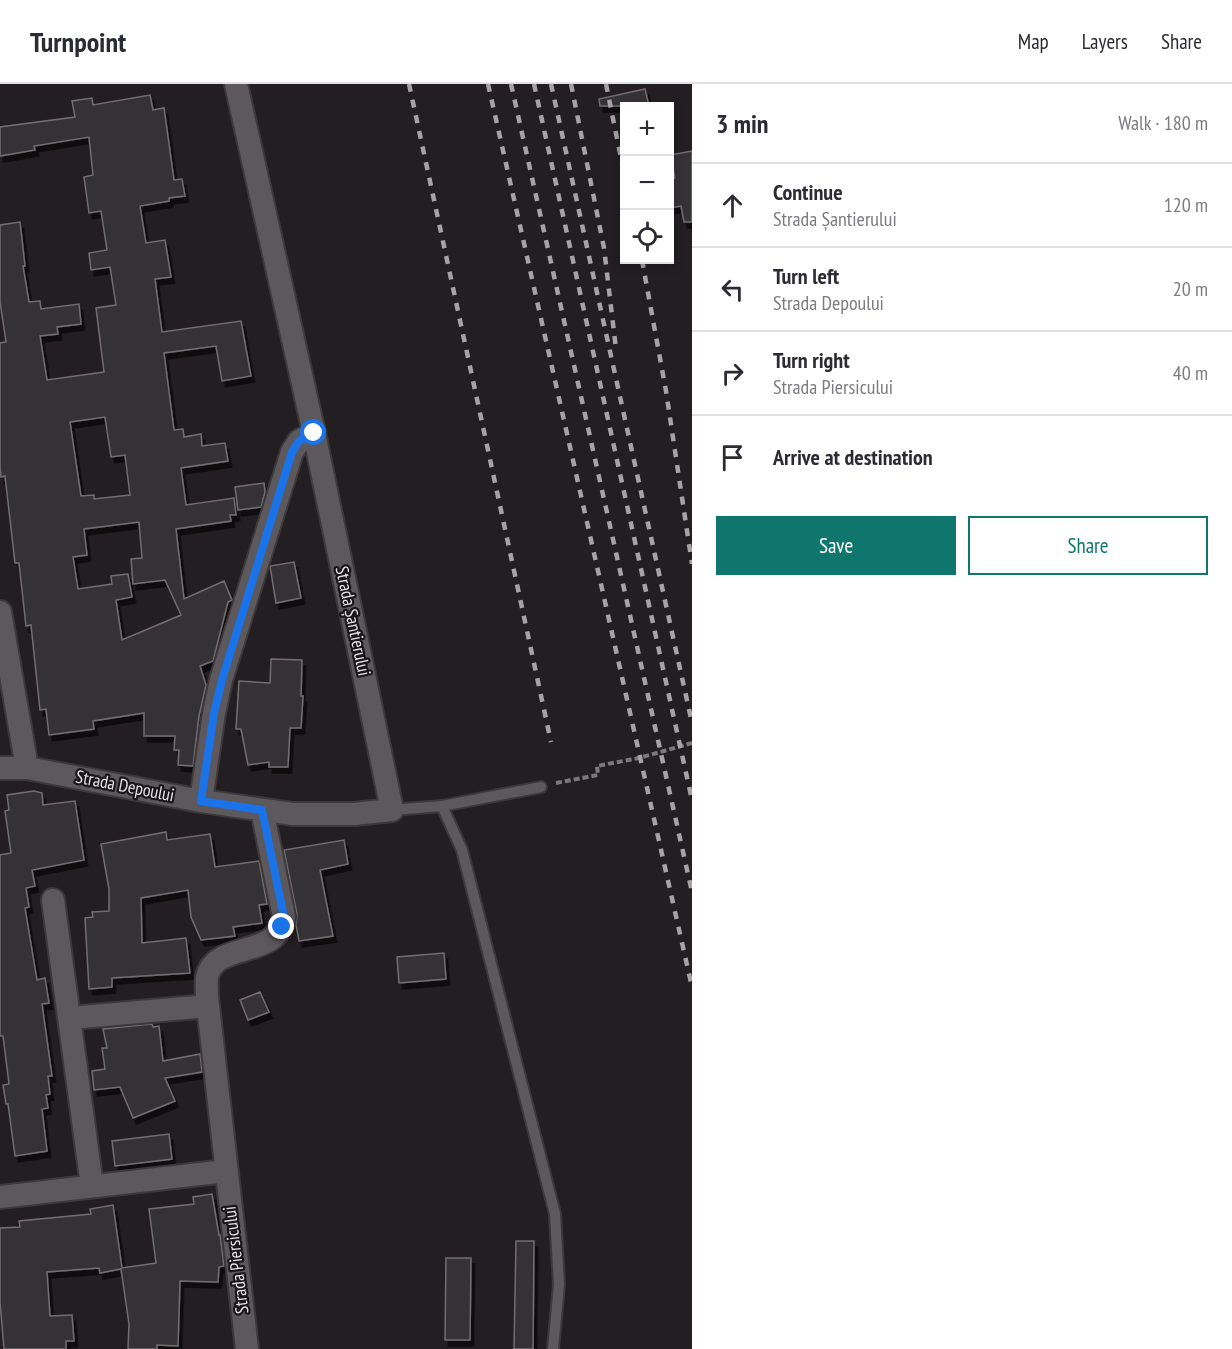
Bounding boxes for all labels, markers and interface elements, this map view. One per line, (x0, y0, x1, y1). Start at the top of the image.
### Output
text: Turnpoint (30, 23, 126, 60)
text: Map (1018, 28, 1049, 55)
text: Layers (1082, 28, 1128, 55)
text: Share (1161, 28, 1202, 55)
map controls (620, 102, 674, 264)
button: + (620, 102, 674, 156)
text: 3 min (716, 107, 769, 140)
text: Walk · 180 m (1118, 110, 1208, 136)
button: − (620, 156, 674, 210)
text: Continue (773, 178, 843, 206)
icon: ahead (716, 189, 749, 222)
text: 120 m (1164, 192, 1208, 218)
text: Strada Șantierului (773, 206, 897, 232)
button: locate (620, 210, 674, 264)
text: Turn left (773, 262, 839, 290)
icon: left (716, 273, 749, 306)
text: 20 m (1173, 276, 1208, 302)
text: Strada Depoului (773, 290, 884, 316)
text: Turn right (773, 346, 850, 374)
icon: right (716, 357, 749, 390)
text: 40 m (1173, 360, 1208, 386)
text: Strada Piersicului (773, 374, 893, 400)
route start (300, 419, 326, 445)
icon: arrive (716, 441, 749, 474)
text: Arrive at destination (773, 443, 933, 471)
button: Save (716, 516, 956, 575)
button: Share (968, 516, 1208, 575)
street label: Strada Șantierului (331, 564, 376, 678)
street label: Strada Depoului (74, 765, 176, 806)
route end (268, 913, 294, 939)
street label: Strada Piersicului (218, 1205, 254, 1315)

